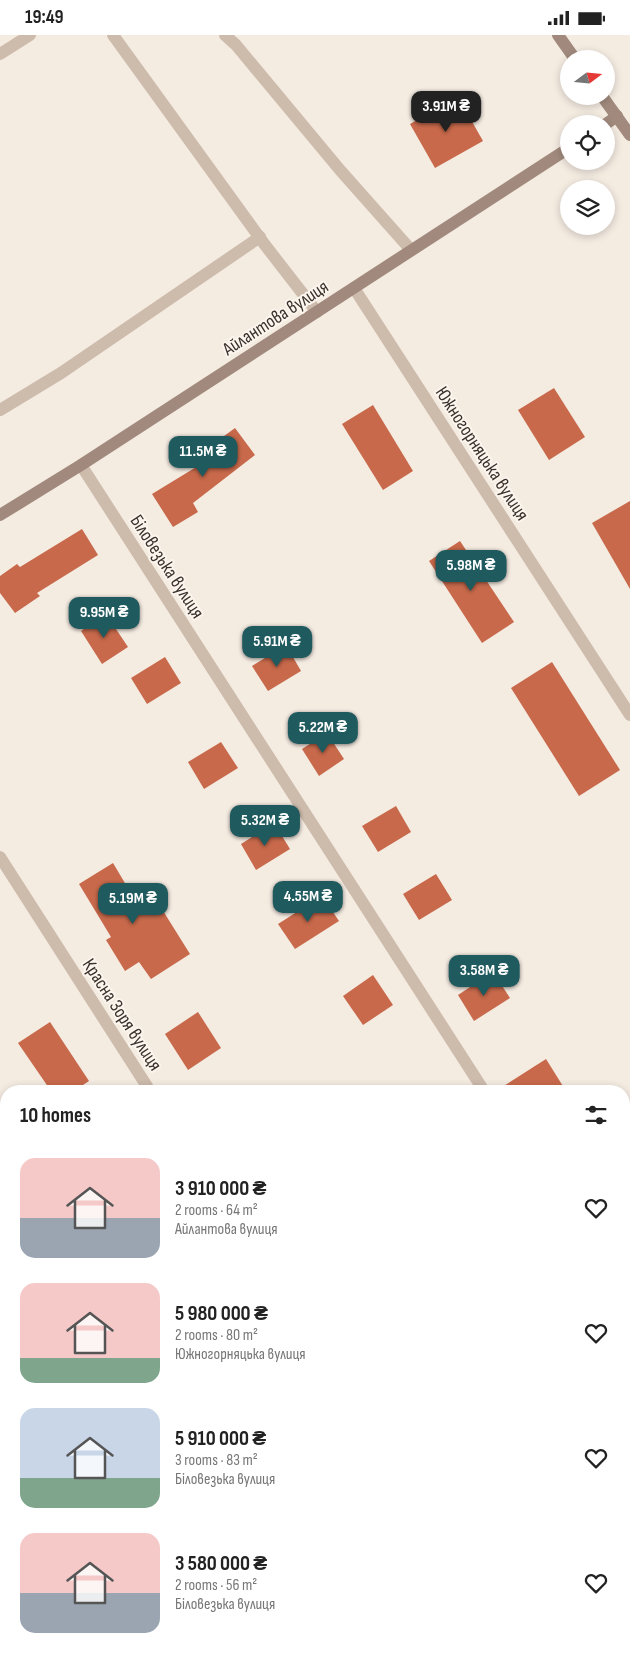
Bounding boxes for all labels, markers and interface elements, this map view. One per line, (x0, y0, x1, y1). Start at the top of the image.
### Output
text: 19:49 (25, 6, 64, 29)
north arrow (560, 50, 615, 105)
map controls (560, 50, 615, 235)
pin: 3.91M ₴ (400, 91, 492, 133)
text: 3.91M ₴ (422, 97, 470, 116)
button: locate (560, 115, 615, 170)
button: layers (560, 180, 615, 235)
street label: Айлантова вулиця (218, 275, 333, 362)
street label: Южногорняцька вулиця (430, 383, 534, 525)
pin: 11.5M ₴ (157, 435, 249, 478)
text: 11.5M ₴ (180, 442, 226, 461)
street label: Біловезька вулиця (125, 511, 209, 623)
pin: 5.98M ₴ (425, 549, 517, 592)
text: 5.98M ₴ (447, 556, 495, 575)
pin: 9.95M ₴ (58, 597, 150, 639)
text: 9.95M ₴ (80, 603, 128, 622)
pin: 5.91M ₴ (231, 625, 323, 668)
text: 5.91M ₴ (253, 632, 301, 651)
pin: 5.22M ₴ (277, 711, 369, 754)
text: 5.22M ₴ (299, 718, 347, 737)
pin: 5.32M ₴ (219, 805, 311, 847)
text: 5.32M ₴ (241, 811, 289, 830)
pin: 4.55M ₴ (262, 881, 354, 923)
pin: 5.19M ₴ (87, 883, 179, 925)
text: 4.55M ₴ (284, 887, 332, 906)
text: 5.19M ₴ (109, 889, 157, 908)
street label: Красна Зоря вулиця (77, 954, 167, 1075)
pin: 3.58M ₴ (438, 955, 530, 997)
text: 3.58M ₴ (460, 961, 508, 980)
icon: filters (582, 1101, 610, 1129)
text: 10 homes (20, 1103, 91, 1128)
text: 3 910 000 ₴ (175, 1176, 266, 1201)
icon: home (60, 1178, 120, 1238)
icon: heart (582, 1194, 610, 1222)
text: 2 rooms · 64 m² (175, 1201, 258, 1220)
text: Айлантова вулиця (175, 1220, 278, 1239)
text: 5 980 000 ₴ (175, 1301, 268, 1326)
icon: home (60, 1303, 120, 1363)
icon: heart (582, 1319, 610, 1347)
text: 2 rooms · 80 m² (175, 1326, 258, 1345)
text: Южногорняцька вулиця (175, 1345, 306, 1364)
text: 5 910 000 ₴ (175, 1426, 266, 1451)
icon: home (60, 1428, 120, 1488)
icon: heart (582, 1444, 610, 1472)
text: 3 rooms · 83 m² (175, 1451, 258, 1470)
text: Біловезька вулиця (175, 1470, 275, 1489)
text: 3 580 000 ₴ (175, 1551, 267, 1576)
icon: home (60, 1553, 120, 1613)
icon: heart (582, 1569, 610, 1597)
text: 2 rooms · 56 m² (175, 1576, 257, 1595)
text: Біловезька вулиця (175, 1595, 275, 1614)

